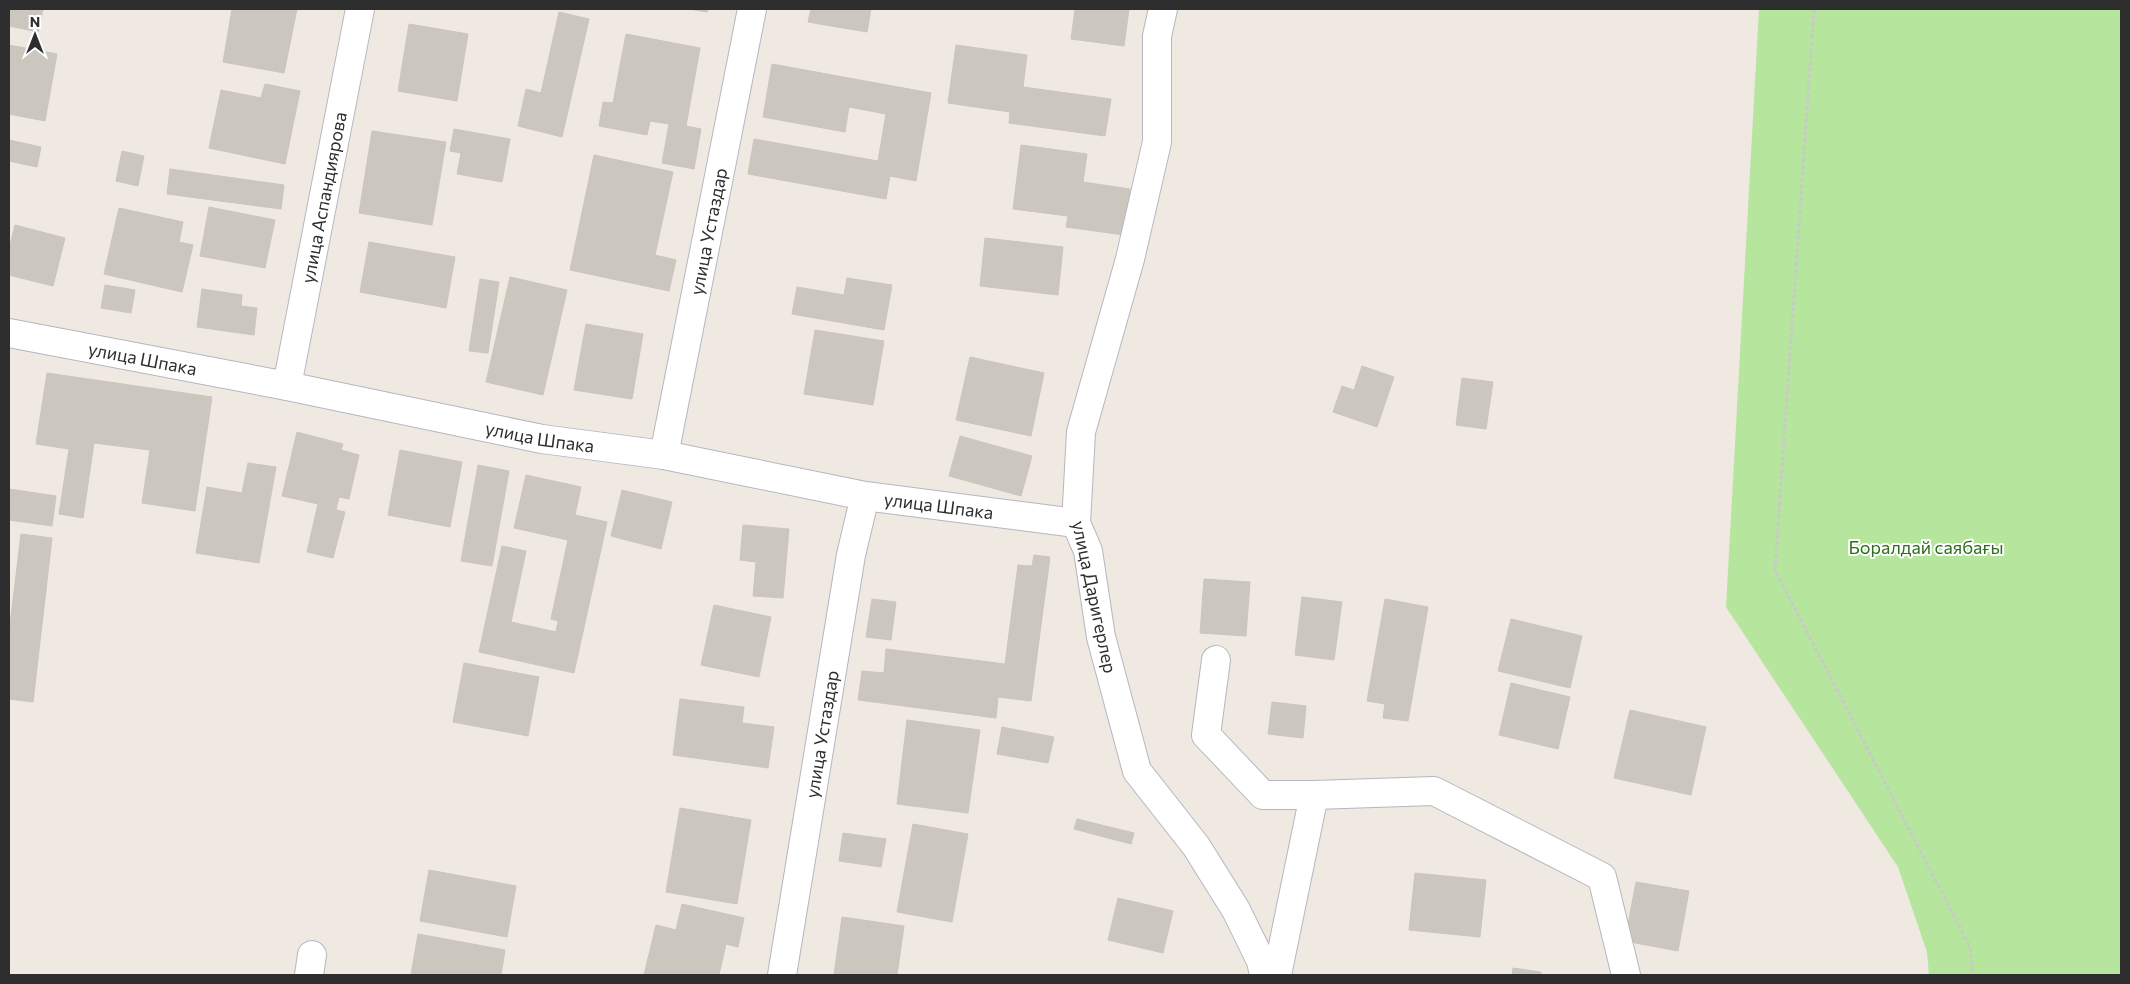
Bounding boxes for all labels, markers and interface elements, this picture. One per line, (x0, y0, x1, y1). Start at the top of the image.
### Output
north arrow (10, 10, 60, 60)
text: N (30, 13, 40, 30)
street label: улица Аспандиярова (296, 110, 351, 285)
street label: улица Устаздар (685, 166, 731, 297)
street label: улица Шпака (86, 337, 199, 380)
street label: улица Шпака (483, 417, 596, 457)
street label: улица Шпака (883, 488, 995, 523)
street label: улица Даригерлер (1068, 519, 1122, 675)
park label: Боралдай саябағы (1849, 536, 2003, 558)
street label: улица Устаздар (800, 669, 843, 800)

